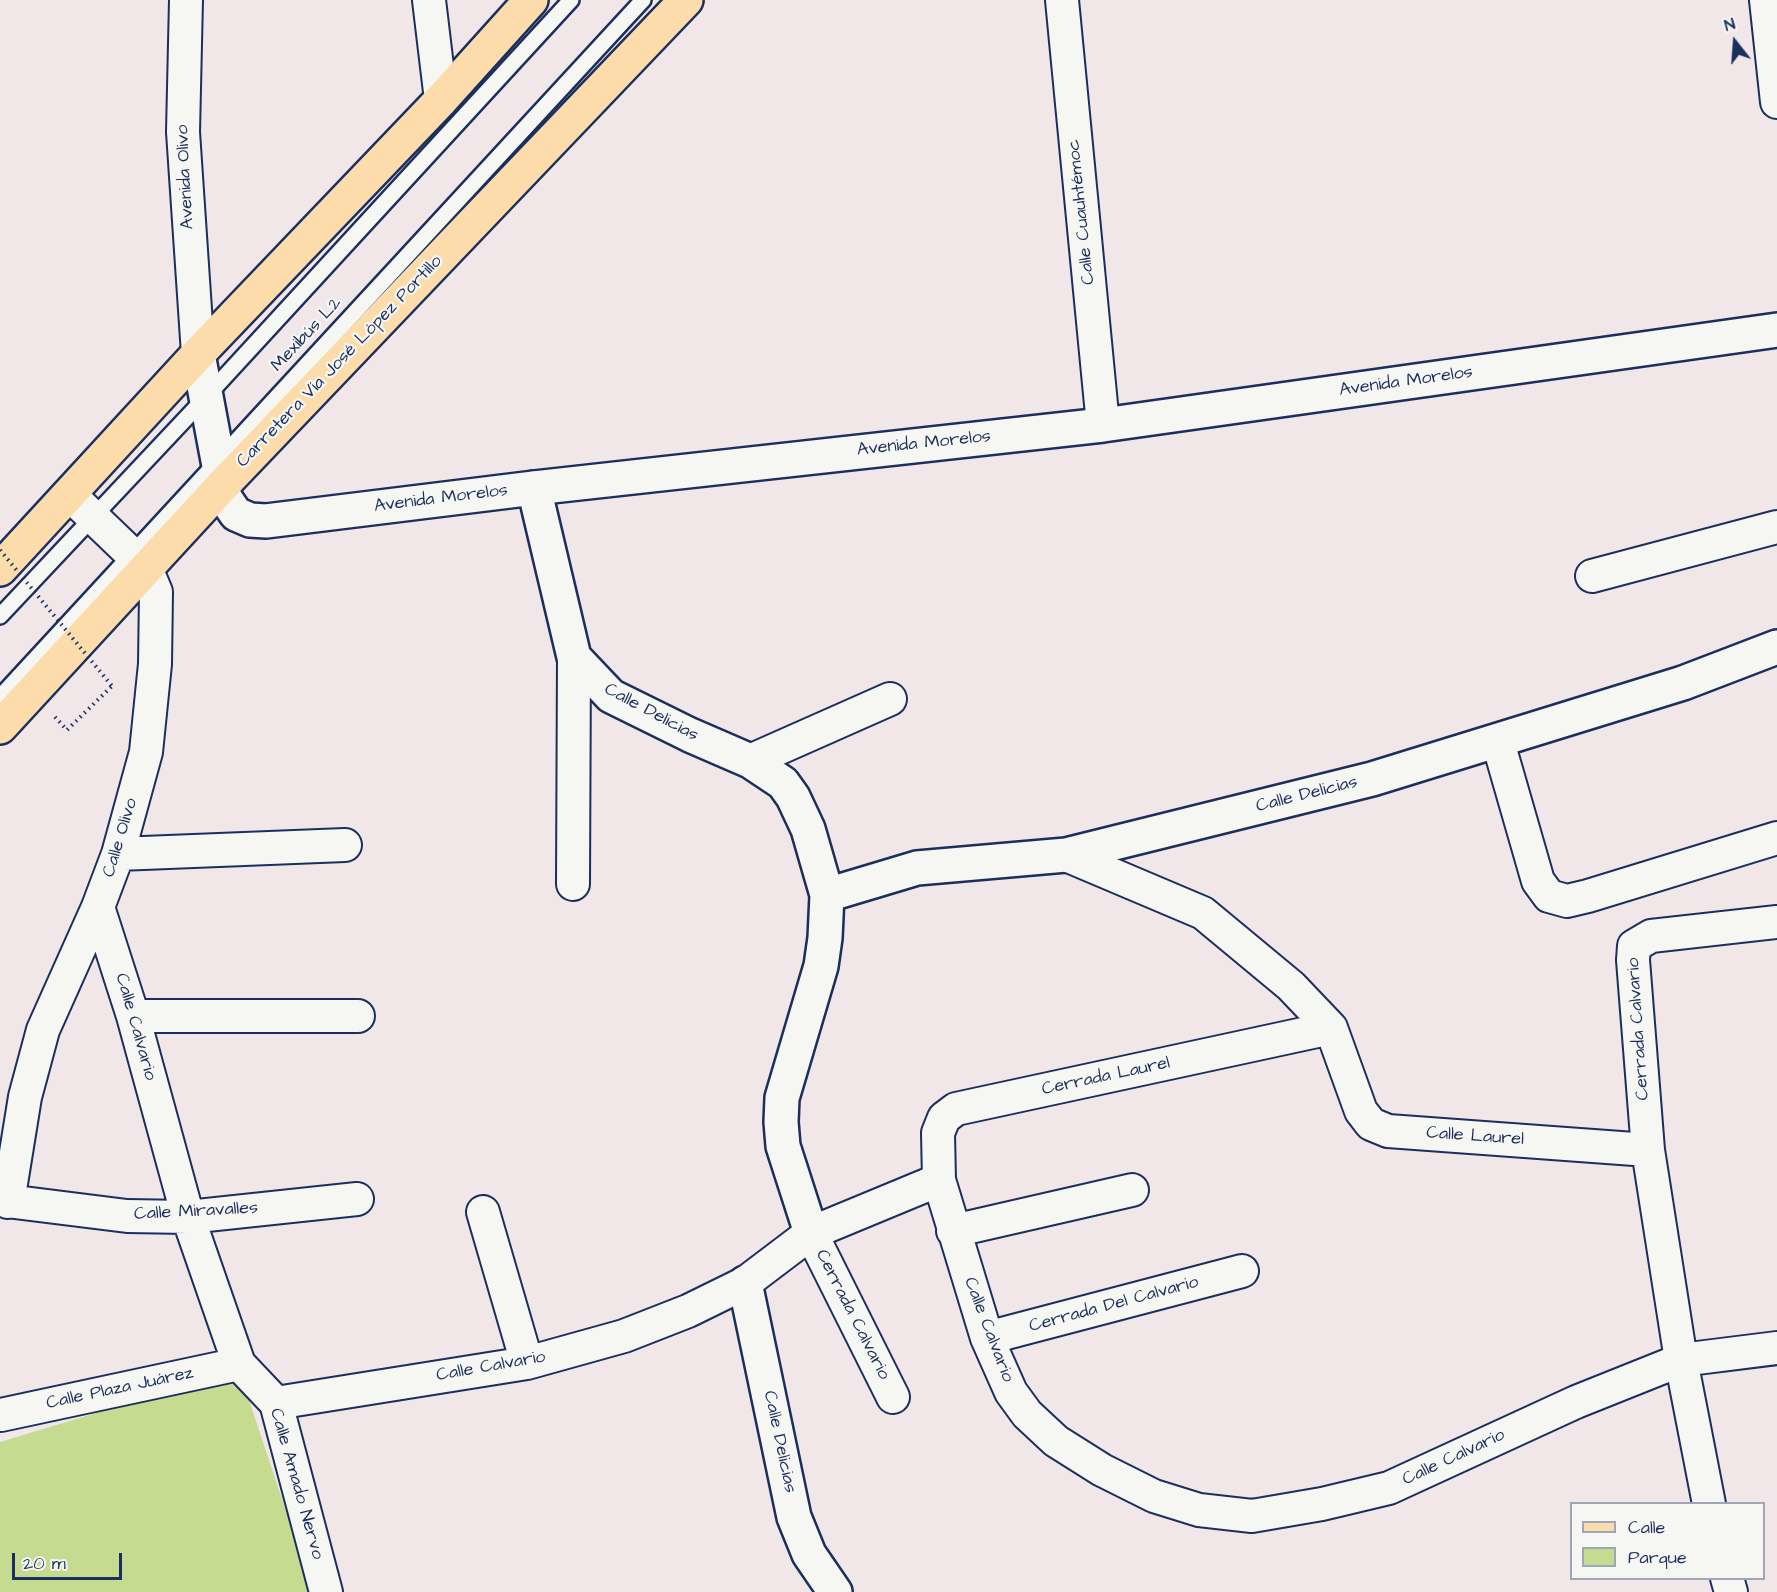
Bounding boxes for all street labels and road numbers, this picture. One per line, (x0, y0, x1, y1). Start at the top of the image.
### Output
street label: Avenida Olivo (172, 124, 200, 230)
street label: Calle Cuauhtémoc (1064, 138, 1100, 286)
street label: Carretera Vía José López Portillo (233, 251, 447, 473)
street label: Mexibús L2 (267, 293, 347, 377)
street label: Avenida Morelos (1338, 362, 1474, 402)
street label: Avenida Morelos (856, 426, 992, 462)
street label: Avenida Morelos (373, 480, 509, 518)
street label: Calle Delicias (600, 679, 702, 747)
street label: Calle Delicias (1254, 772, 1360, 818)
street label: Calle Olivo (99, 796, 143, 880)
street label: Cerrada Calvario (1623, 957, 1655, 1101)
street label: Calle Calvario (109, 971, 161, 1083)
street label: Cerrada Laurel (1040, 1053, 1172, 1101)
street label: Calle Laurel (1425, 1123, 1525, 1151)
street label: Calle Miravalles (133, 1198, 259, 1226)
street label: Cerrada Calvario (810, 1246, 894, 1384)
street label: Cerrada Del Calvario (1027, 1272, 1201, 1338)
street label: Calle Calvario (958, 1275, 1018, 1385)
street label: Calle Calvario (435, 1347, 547, 1387)
street label: Calle Plaza Juárez (45, 1363, 195, 1415)
street label: Calle Delicias (758, 1389, 800, 1495)
street label: Calle Amado Nervo (264, 1406, 328, 1562)
street label: Calle Calvario (1399, 1425, 1509, 1491)

